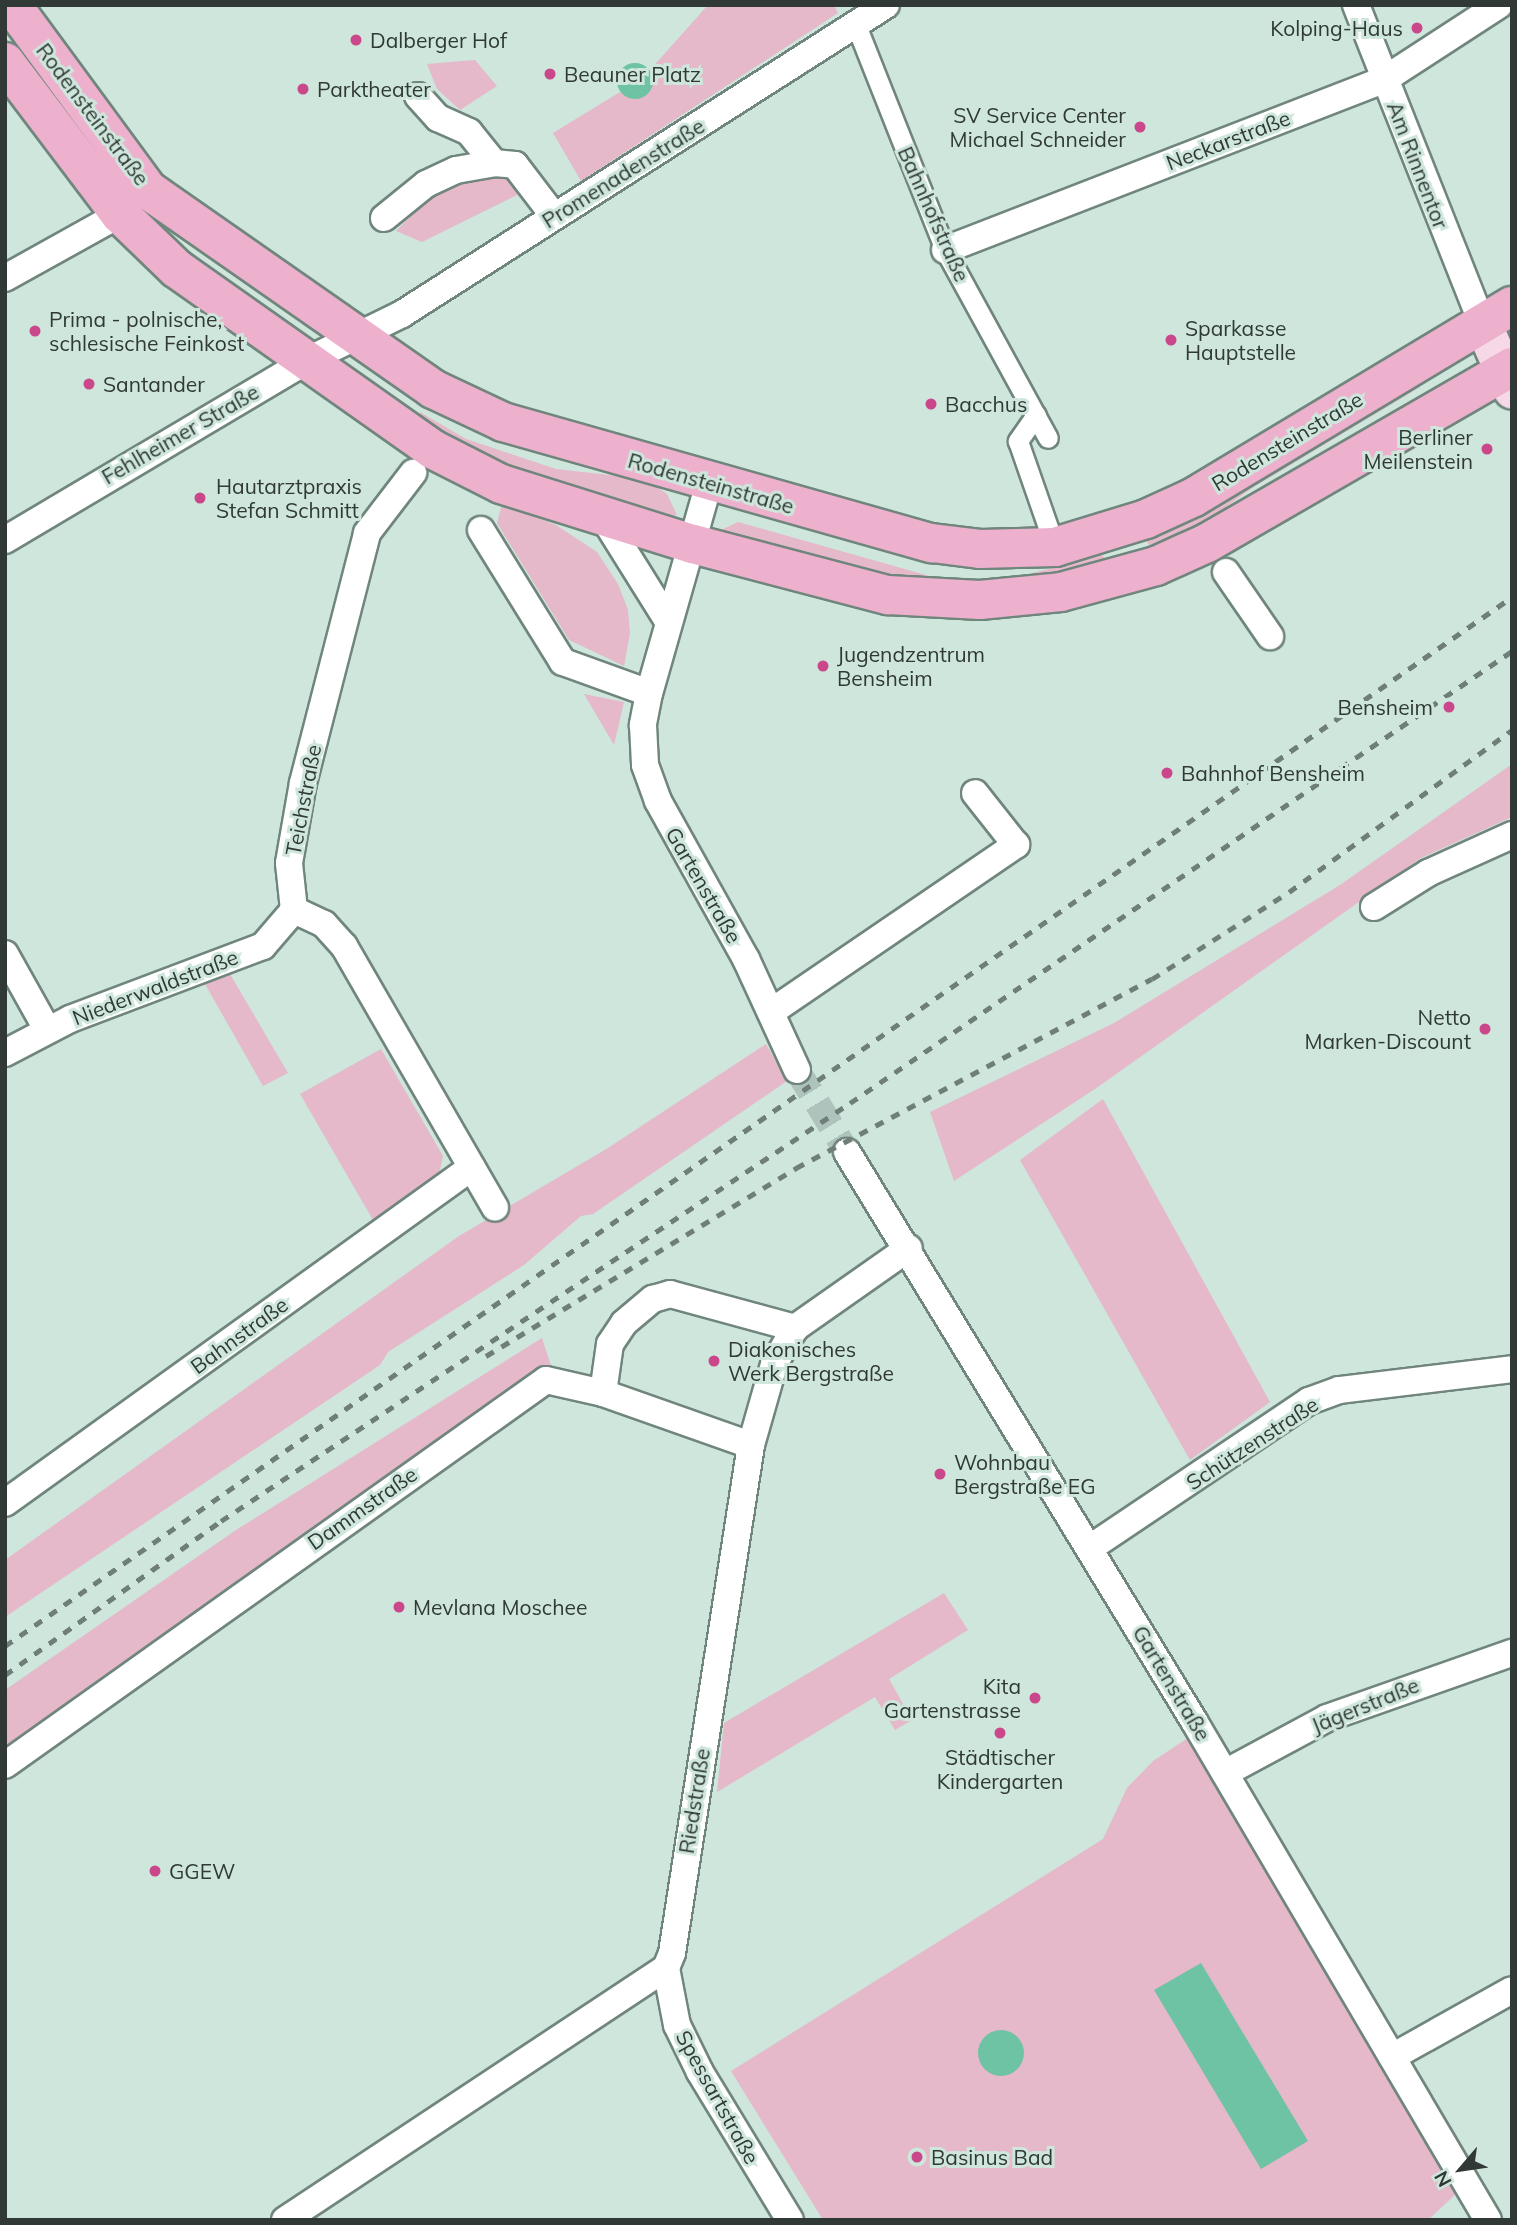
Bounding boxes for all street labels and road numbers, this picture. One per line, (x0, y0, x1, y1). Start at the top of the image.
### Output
street label: Rodensteinstraße (31, 38, 155, 190)
street label: Am Rinnentor (1382, 98, 1454, 232)
street label: Neckarstraße (1162, 105, 1294, 175)
street label: Promenadenstraße (537, 113, 709, 233)
street label: Bahnhofstraße (893, 143, 975, 285)
street label: Fehlheimer Straße (97, 379, 263, 489)
street label: Rodensteinstraße (1207, 386, 1367, 496)
street label: Rodensteinstraße (625, 447, 797, 519)
street label: Teichstraße (280, 742, 326, 858)
street label: Gartenstraße (661, 823, 747, 947)
street label: Niederwaldstraße (69, 944, 241, 1030)
street label: Bahnstraße (185, 1291, 293, 1379)
street label: Schützenstraße (1181, 1391, 1323, 1495)
street label: Dammstraße (302, 1461, 422, 1555)
street label: Gartenstraße (1128, 1621, 1216, 1745)
street label: Jägerstraße (1308, 1672, 1422, 1738)
street label: Riedstraße (673, 1747, 715, 1855)
street label: Spessartstraße (671, 2026, 765, 2168)

